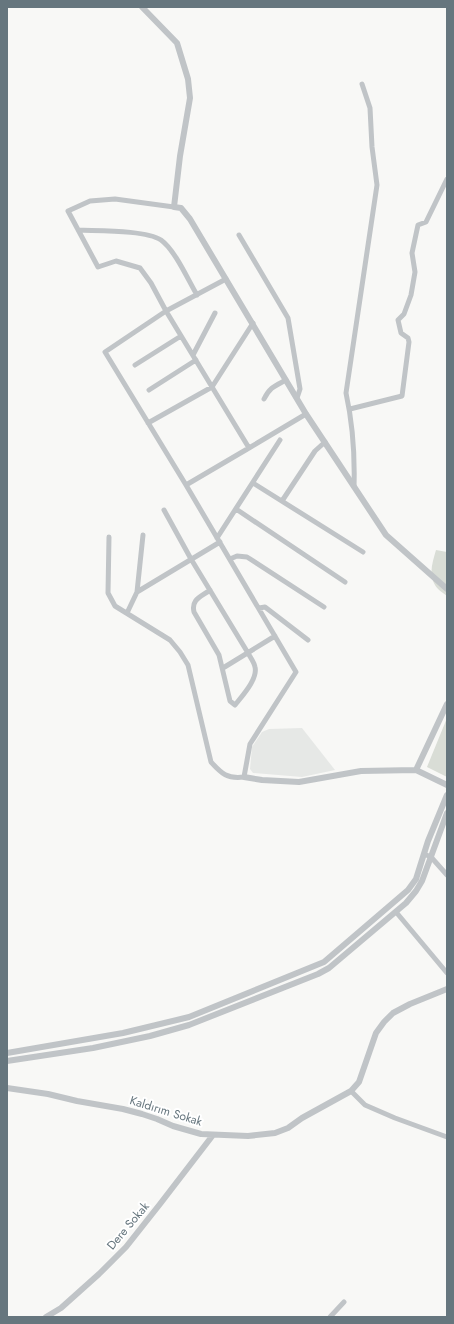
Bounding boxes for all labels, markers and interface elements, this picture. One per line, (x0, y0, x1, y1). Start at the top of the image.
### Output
street label: Kaldırım Sokak (128, 1091, 205, 1131)
street label: Dere Sokak (103, 1198, 154, 1254)

